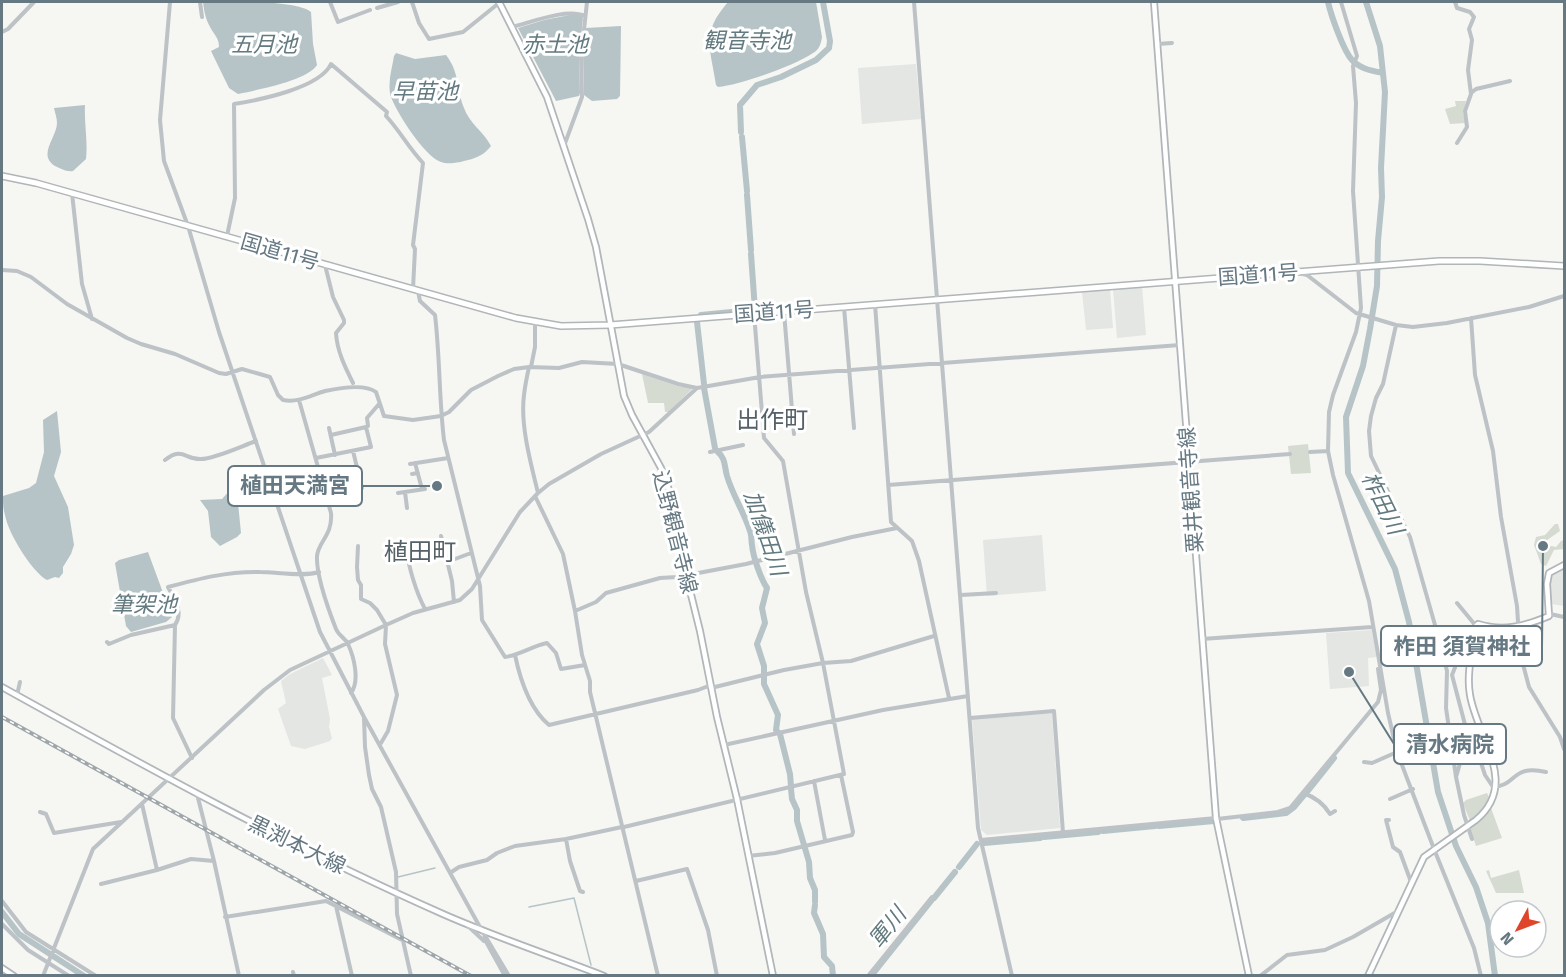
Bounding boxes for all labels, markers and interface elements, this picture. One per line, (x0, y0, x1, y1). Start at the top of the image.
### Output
water label: 観音寺池 (703, 27, 793, 54)
water label: 五月池 (231, 31, 299, 58)
water label: 赤土池 (522, 31, 590, 58)
water label: 早苗池 (392, 78, 460, 105)
street label: 国道11号 (238, 228, 322, 276)
street label: 国道11号 (1217, 259, 1299, 291)
street label: 国道11号 (733, 296, 815, 328)
district label: 出作町 (736, 406, 808, 434)
street label: 粟井観音寺線 (1174, 426, 1208, 554)
callout: 植田天満宮 (228, 466, 362, 506)
street label: 込野観音寺線 (647, 468, 703, 596)
water label: 柞田川 (1356, 468, 1410, 541)
text: 植田天満宮 (240, 472, 350, 499)
water label: 加儀田川 (738, 487, 793, 581)
district label: 植田町 (384, 538, 456, 566)
water label: 筆架池 (111, 591, 179, 618)
callout: 柞田 須賀神社 (1381, 626, 1542, 666)
text: 柞田 須賀神社 (1393, 633, 1531, 660)
callout: 清水病院 (1394, 724, 1506, 764)
text: 清水病院 (1406, 731, 1494, 758)
street label: 黒渕本大線 (244, 810, 350, 880)
north arrow (1488, 899, 1548, 959)
water label: 軍川 (863, 900, 913, 953)
text: N (1496, 928, 1518, 949)

